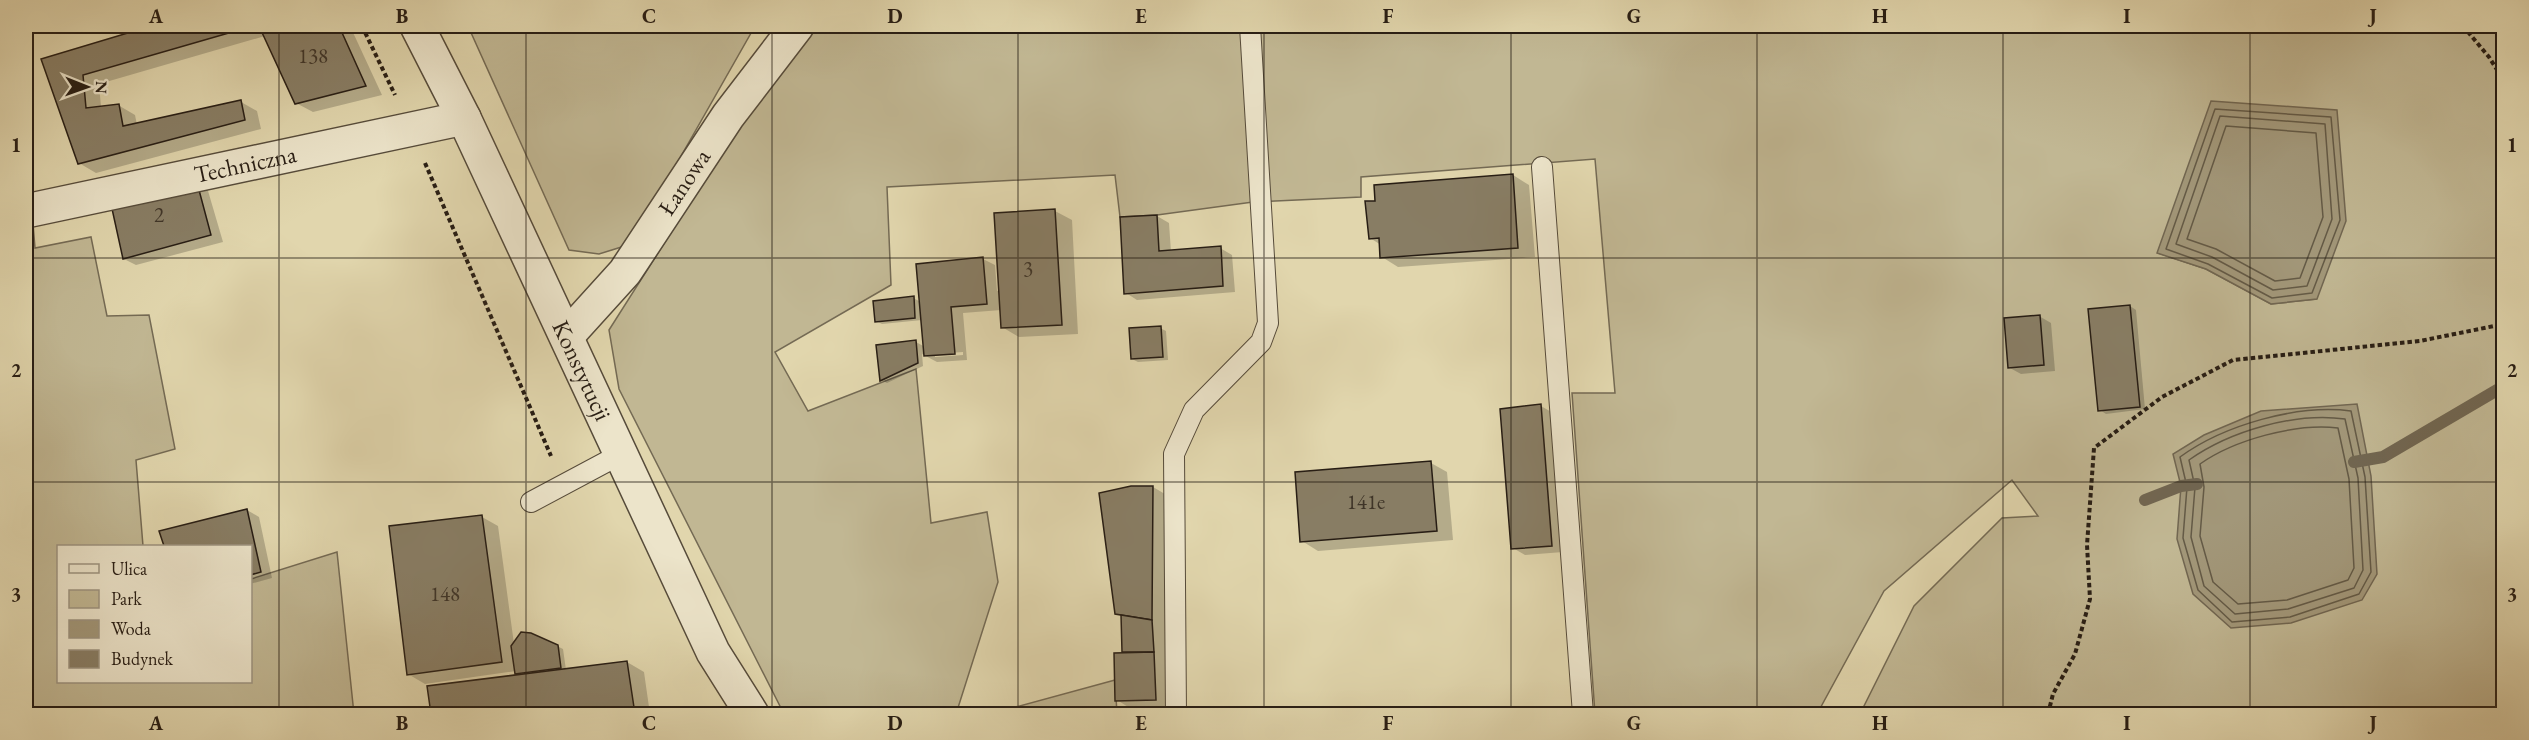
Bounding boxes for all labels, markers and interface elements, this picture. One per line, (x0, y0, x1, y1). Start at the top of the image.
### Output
text: A (148, 3, 164, 29)
text: B (396, 3, 408, 29)
text: C (642, 3, 656, 29)
text: D (887, 3, 903, 29)
text: E (1135, 3, 1147, 29)
text: F (1383, 3, 1394, 29)
text: G (1627, 3, 1641, 29)
text: H (1872, 3, 1888, 29)
text: I (2123, 3, 2131, 29)
text: J (2367, 3, 2377, 29)
house number: 138 (298, 42, 328, 69)
north arrow (57, 57, 117, 117)
text: N (91, 81, 112, 94)
text: 1 (11, 132, 21, 158)
text: 1 (2507, 132, 2517, 158)
street label: Techniczna (191, 138, 299, 190)
street label: Łanowa (651, 142, 717, 221)
house number: 2 (154, 201, 164, 228)
house number: 3 (1023, 255, 1033, 282)
street label: Konstytucji (545, 315, 619, 426)
text: 2 (11, 357, 22, 383)
text: 2 (2507, 357, 2518, 383)
house number: 141e (1347, 488, 1385, 515)
legend (57, 545, 252, 683)
text: Ulica (111, 557, 148, 580)
house number: 148 (430, 580, 460, 607)
text: 3 (11, 581, 21, 607)
text: 3 (2507, 581, 2517, 607)
text: Park (111, 587, 142, 610)
text: Woda (111, 617, 152, 640)
text: Budynek (111, 647, 174, 670)
text: A (148, 710, 164, 736)
text: B (396, 710, 408, 736)
text: C (642, 710, 656, 736)
text: D (887, 710, 903, 736)
text: E (1135, 710, 1147, 736)
text: F (1383, 710, 1394, 736)
text: G (1627, 710, 1641, 736)
text: H (1872, 710, 1888, 736)
text: I (2123, 710, 2131, 736)
text: J (2367, 710, 2377, 736)

